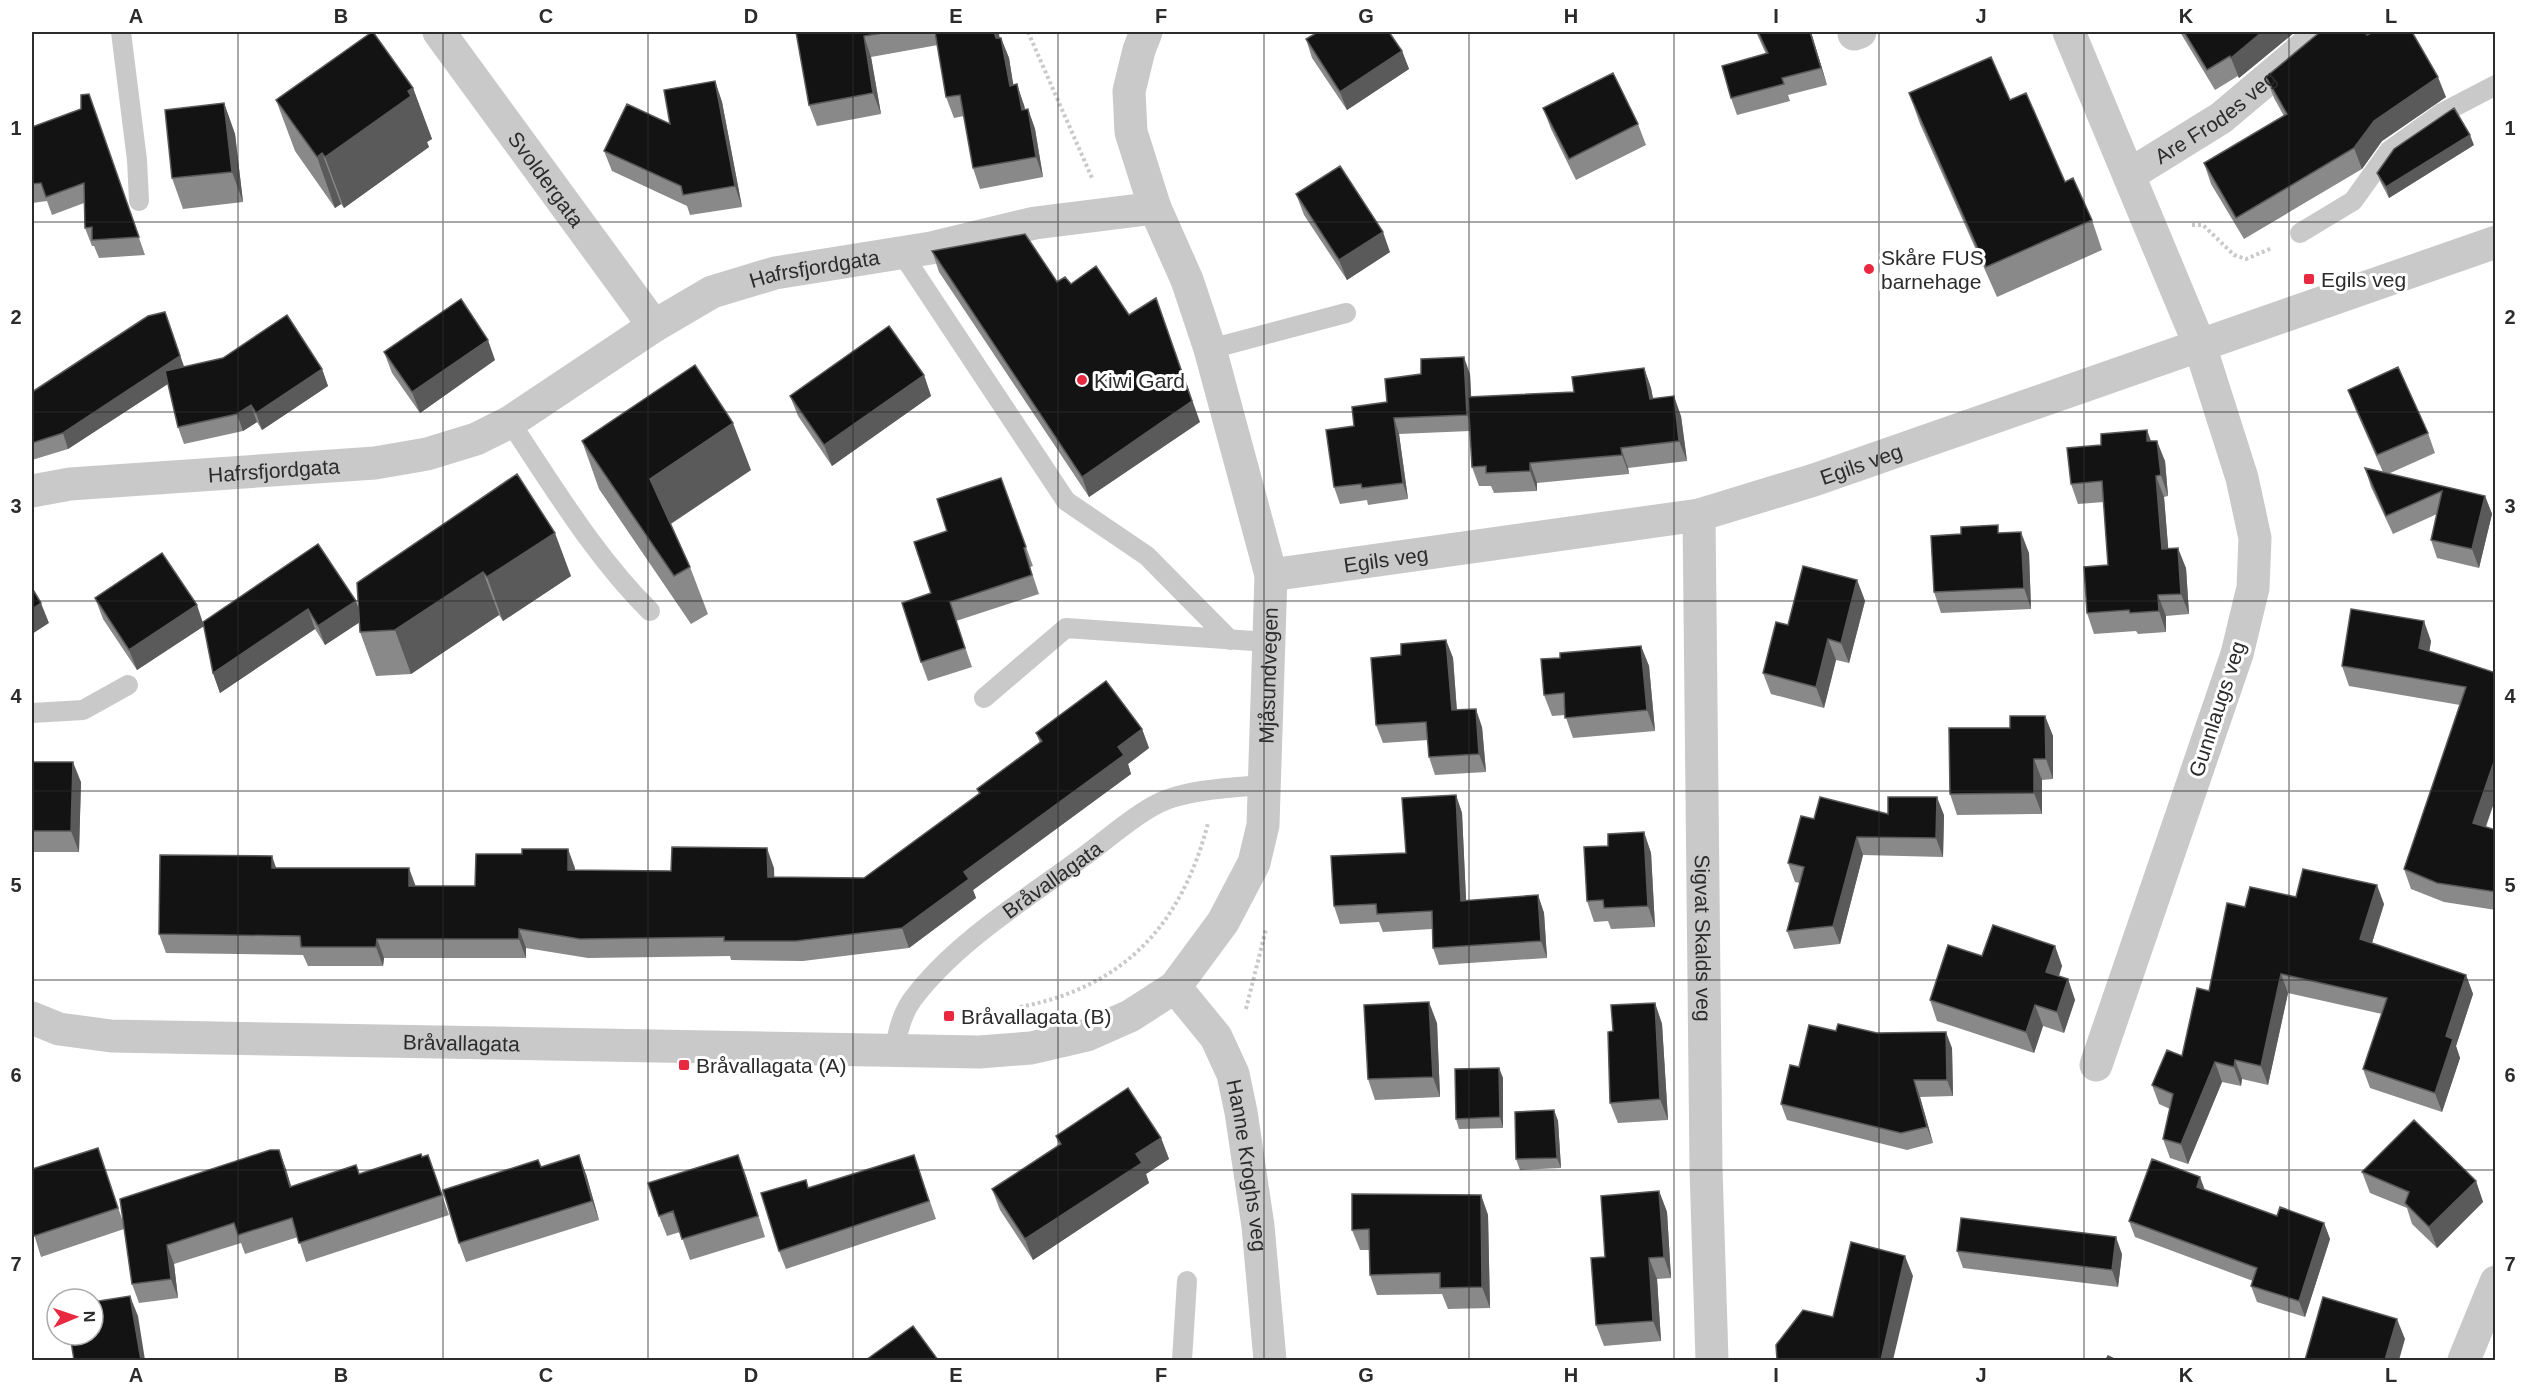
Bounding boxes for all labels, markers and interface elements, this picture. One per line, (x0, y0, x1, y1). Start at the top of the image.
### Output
text: A (129, 5, 143, 27)
text: B (334, 5, 348, 27)
text: C (539, 5, 553, 27)
text: D (744, 5, 758, 27)
text: E (949, 5, 963, 27)
text: F (1155, 5, 1167, 27)
text: G (1358, 5, 1374, 27)
text: H (1564, 5, 1578, 27)
text: I (1773, 5, 1779, 27)
text: J (1975, 5, 1987, 27)
text: K (2179, 5, 2194, 27)
text: L (2385, 5, 2397, 27)
street label: Are Frodes veg (2150, 66, 2280, 168)
text: 1 (10, 117, 22, 139)
text: 1 (2504, 117, 2516, 139)
street label: Svoldergata (504, 127, 589, 231)
street label: Hafrsfjordgata (746, 245, 881, 292)
place label: Skåre FUS barnehage (1881, 246, 1984, 293)
marker: Skåre FUS barnehage (1862, 262, 1876, 276)
place label: Egils veg (2321, 268, 2406, 291)
marker: Egils veg (2302, 272, 2316, 286)
text: 2 (10, 306, 22, 328)
text: 2 (2504, 306, 2516, 328)
place label: Kiwi Gard (1094, 369, 1185, 392)
marker: Kiwi Gard (1075, 373, 1089, 387)
street label: Egils veg (1817, 439, 1905, 489)
street label: Hafrsfjordgata (207, 454, 341, 486)
text: 3 (10, 495, 22, 517)
text: 3 (2504, 495, 2516, 517)
street label: Egils veg (1342, 542, 1430, 576)
street label: Mjåsundvegen (1254, 607, 1281, 744)
street label: Gunnlaugs veg (2184, 638, 2250, 780)
text: 4 (10, 685, 22, 707)
text: 4 (2504, 685, 2516, 707)
street label: Bråvallagata (998, 836, 1106, 923)
street label: Sigvat Skalds veg (1691, 854, 1716, 1022)
text: 5 (10, 874, 22, 896)
text: 5 (2504, 874, 2516, 896)
place label: Bråvallagata (B) (961, 1005, 1112, 1028)
marker: Bråvallagata (B) (942, 1009, 956, 1023)
street label: Bråvallagata (403, 1030, 520, 1055)
place label: Bråvallagata (A) (696, 1054, 847, 1077)
marker: Bråvallagata (A) (677, 1058, 691, 1072)
text: 6 (10, 1064, 22, 1086)
text: 6 (2504, 1064, 2516, 1086)
street label: Hanne Kroghs veg (1223, 1077, 1272, 1252)
text: 7 (10, 1253, 22, 1275)
text: 7 (2504, 1253, 2516, 1275)
north arrow (45, 1287, 105, 1347)
text: N (81, 1310, 98, 1323)
text: A (129, 1364, 143, 1386)
text: B (334, 1364, 348, 1386)
text: C (539, 1364, 553, 1386)
text: D (744, 1364, 758, 1386)
text: E (949, 1364, 963, 1386)
text: F (1155, 1364, 1167, 1386)
text: G (1358, 1364, 1374, 1386)
text: H (1564, 1364, 1578, 1386)
text: I (1773, 1364, 1779, 1386)
text: J (1975, 1364, 1987, 1386)
text: K (2179, 1364, 2194, 1386)
text: L (2385, 1364, 2397, 1386)

